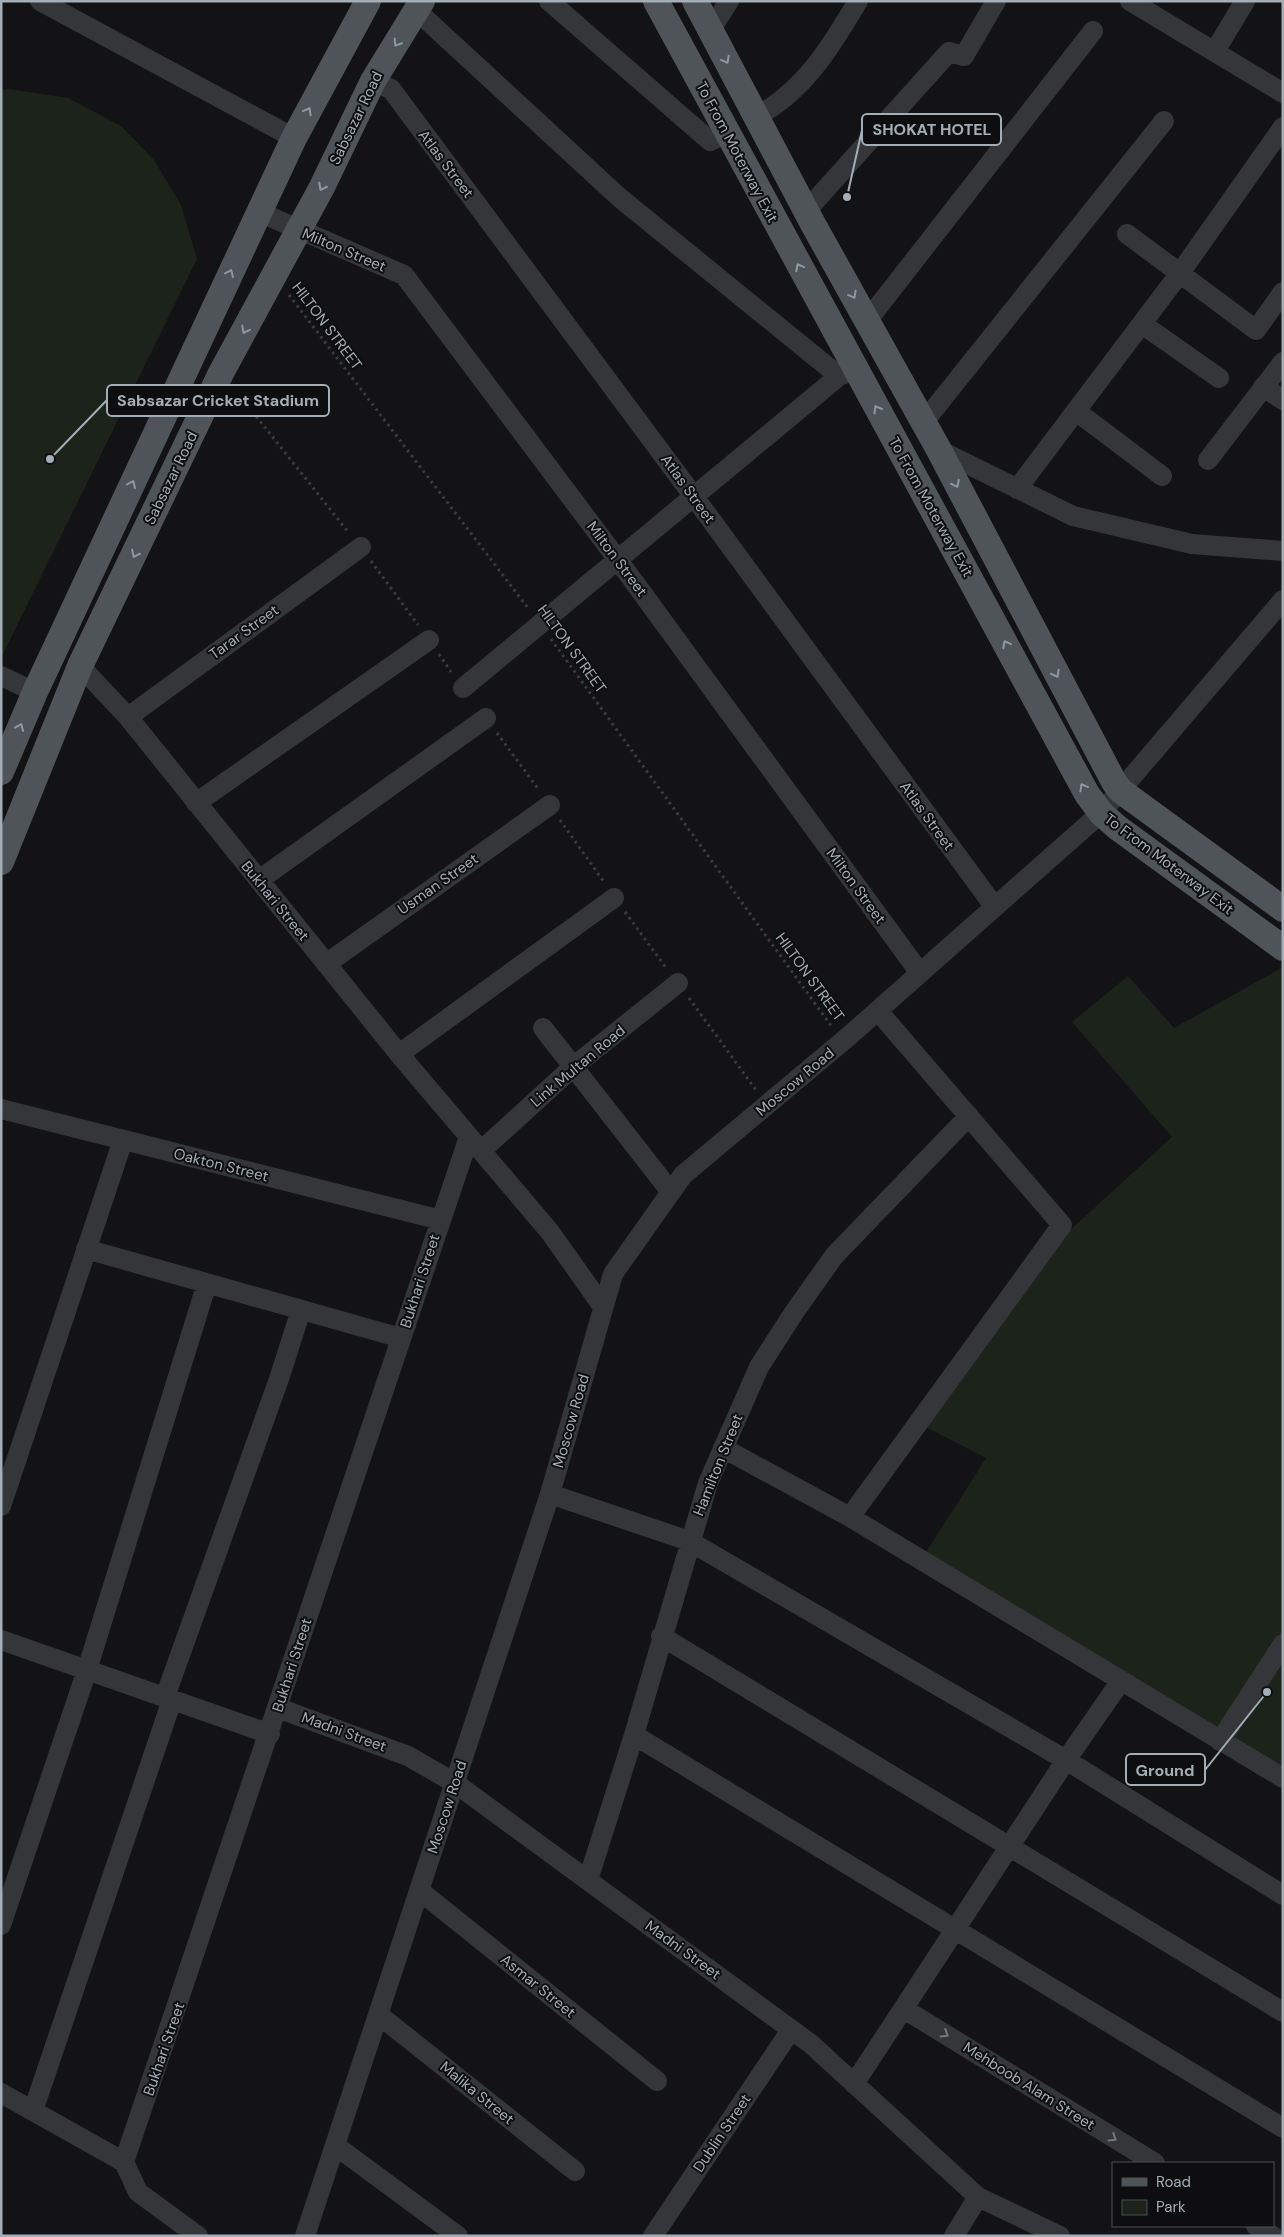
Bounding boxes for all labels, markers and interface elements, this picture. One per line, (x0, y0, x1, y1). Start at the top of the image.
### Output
one-way arrow (393, 37, 403, 46)
one-way arrow (720, 54, 730, 63)
street label: Sabsazar Road (325, 68, 387, 168)
street label: To From Moterway Exit (691, 78, 783, 226)
one-way arrow (302, 107, 312, 116)
callout: SHOKAT HOTEL (862, 114, 1001, 145)
text: SHOKAT HOTEL (873, 119, 992, 140)
street label: Atlas Street (414, 126, 478, 202)
one-way arrow (318, 182, 328, 191)
street label: Milton Street (299, 223, 389, 277)
one-way arrow (795, 263, 805, 272)
one-way arrow (224, 269, 234, 278)
street label: HILTON STREET (287, 278, 367, 374)
one-way arrow (846, 290, 856, 299)
one-way arrow (241, 324, 251, 333)
callout: Sabsazar Cricket Stadium (107, 385, 329, 416)
text: Sabsazar Cricket Stadium (117, 390, 319, 411)
one-way arrow (873, 406, 883, 415)
street label: Sabsazar Road (140, 428, 202, 528)
street label: To From Moterway Exit (884, 433, 978, 581)
street label: Atlas Street (656, 450, 720, 528)
one-way arrow (950, 479, 960, 488)
one-way arrow (126, 480, 136, 489)
street label: Milton Street (582, 517, 652, 601)
one-way arrow (131, 549, 141, 558)
street label: Tarar Street (205, 600, 283, 664)
street label: HILTON STREET (533, 601, 611, 697)
one-way arrow (1002, 640, 1012, 649)
one-way arrow (1050, 669, 1060, 678)
one-way arrow (14, 723, 24, 732)
street label: Atlas Street (895, 777, 959, 855)
one-way arrow (1079, 783, 1089, 792)
street label: To From Moterway Exit (1100, 809, 1238, 919)
street label: Milton Street (822, 844, 890, 928)
street label: Usman Street (394, 849, 482, 919)
street label: Bukhari Street (237, 857, 314, 945)
street label: HILTON STREET (771, 929, 849, 1025)
street label: Link Multan Road (526, 1020, 630, 1112)
street label: Moscow Road (752, 1043, 838, 1121)
street label: Oakton Street (172, 1144, 271, 1186)
street label: Bukhari Street (395, 1231, 445, 1331)
street label: Moscow Road (548, 1372, 594, 1470)
street label: Hamilton Street (688, 1411, 748, 1519)
street label: Bukhari Street (267, 1615, 317, 1715)
street label: Madni Street (299, 1707, 389, 1757)
callout: Ground (1126, 1754, 1205, 1785)
street label: Moscow Road (423, 1758, 471, 1856)
text: Ground (1136, 1760, 1194, 1781)
street label: Madni Street (641, 1916, 725, 1984)
street label: Asmar Street (496, 1950, 580, 2022)
street label: Bukhari Street (139, 1999, 189, 2098)
one-way arrow (940, 2028, 949, 2038)
street label: Mehboob Alam Street (959, 2037, 1099, 2135)
street label: Malika Street (436, 2057, 518, 2129)
street label: Dublin Street (688, 2090, 756, 2176)
one-way arrow (1108, 2131, 1117, 2141)
legend (1112, 2162, 1274, 2227)
text: Road (1156, 2172, 1191, 2192)
text: Park (1156, 2197, 1186, 2217)

